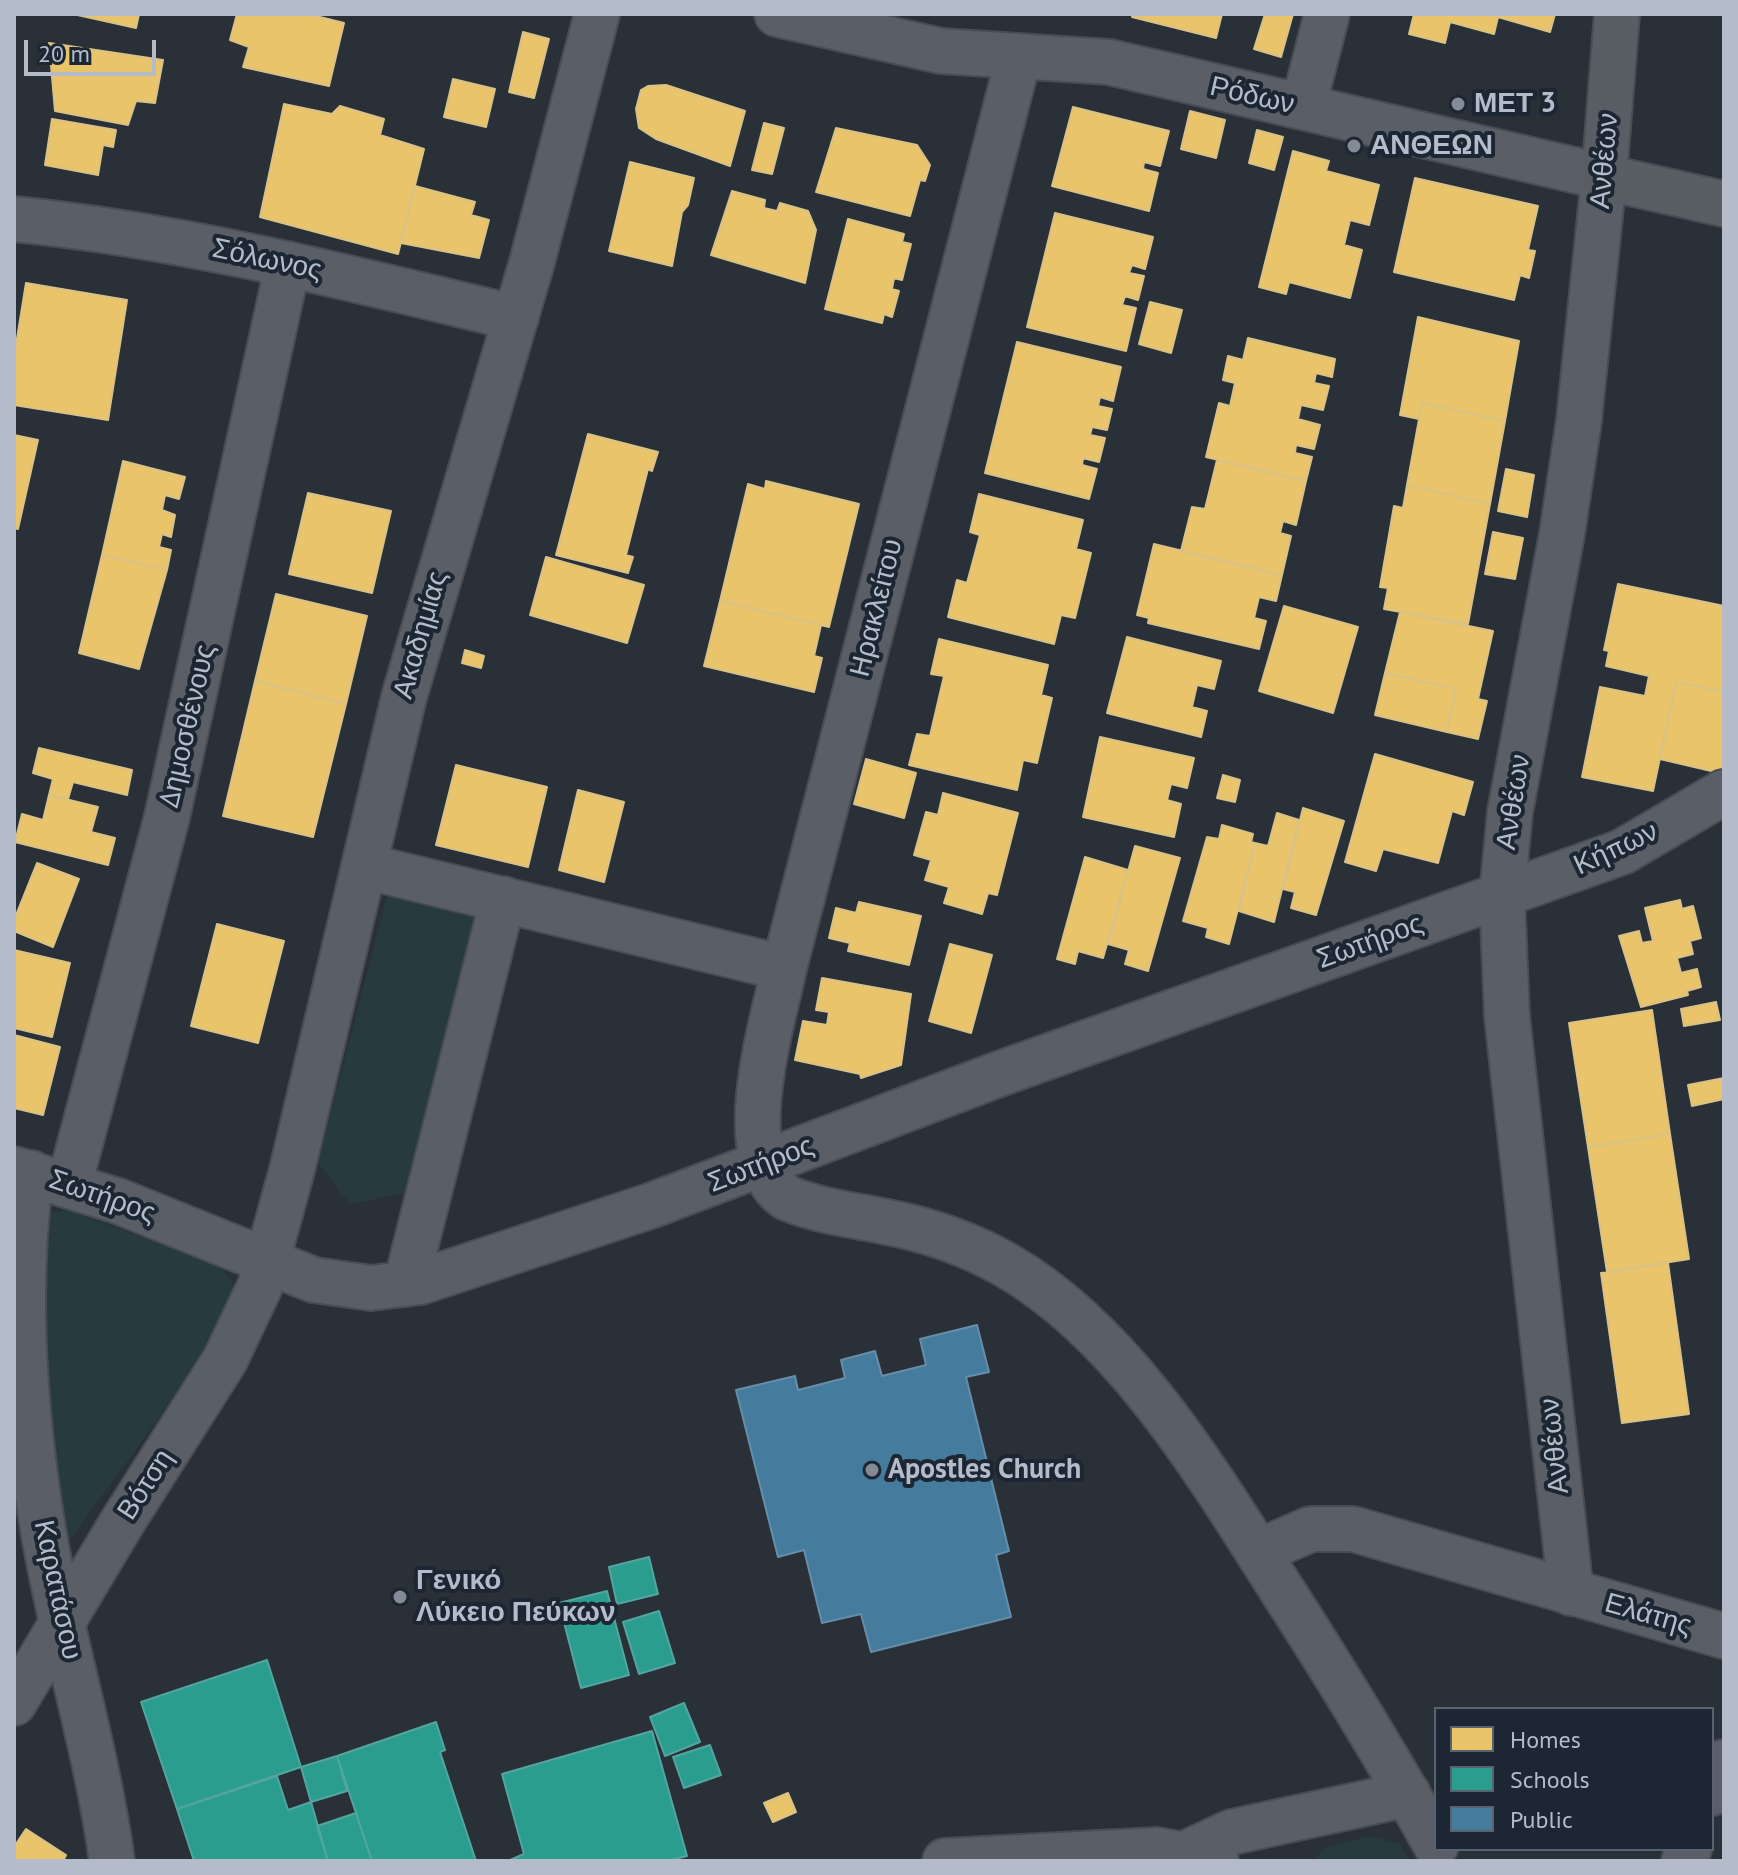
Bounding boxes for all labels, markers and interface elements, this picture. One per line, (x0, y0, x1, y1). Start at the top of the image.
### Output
scale bar (28, 24, 160, 74)
text: 20 m (38, 38, 90, 69)
street label: Ρόδων (1206, 70, 1298, 122)
place label: ΜΕΤ 3 (1474, 87, 1556, 121)
marker: ΜΕΤ 3 (1449, 95, 1467, 113)
street label: Ανθέων (1584, 112, 1626, 210)
place label: ΑΝΘΕΩΝ (1370, 129, 1493, 163)
marker: ΑΝΘΕΩΝ (1345, 137, 1363, 155)
street label: Σόλωνος (209, 232, 325, 288)
street label: Ηρακλείτου (844, 536, 910, 680)
street label: Ακαδημίας (387, 567, 455, 703)
street label: Δημοσθένους (153, 641, 223, 811)
street label: Ανθέων (1490, 752, 1538, 852)
street label: Κήπων (1569, 815, 1663, 883)
street label: Σωτήρος (1312, 907, 1428, 977)
street label: Σωτήρος (703, 1130, 819, 1200)
street label: Σωτήρος (44, 1163, 160, 1231)
street label: Ανθέων (1533, 1396, 1577, 1496)
street label: Βότση (111, 1443, 181, 1527)
place label: Apostles Church (888, 1453, 1081, 1487)
marker: Apostles Church (863, 1461, 881, 1479)
street label: Καρατάσου (26, 1517, 88, 1663)
place label: Γενικό Λύκειο Πεύκων (416, 1564, 616, 1630)
street label: Ελάτης (1601, 1587, 1695, 1643)
marker: Γενικό Λύκειο Πεύκων (391, 1588, 409, 1606)
legend (1434, 1707, 1714, 1851)
text: Homes (1510, 1724, 1581, 1755)
text: Schools (1510, 1764, 1590, 1795)
text: Public (1510, 1804, 1573, 1835)

